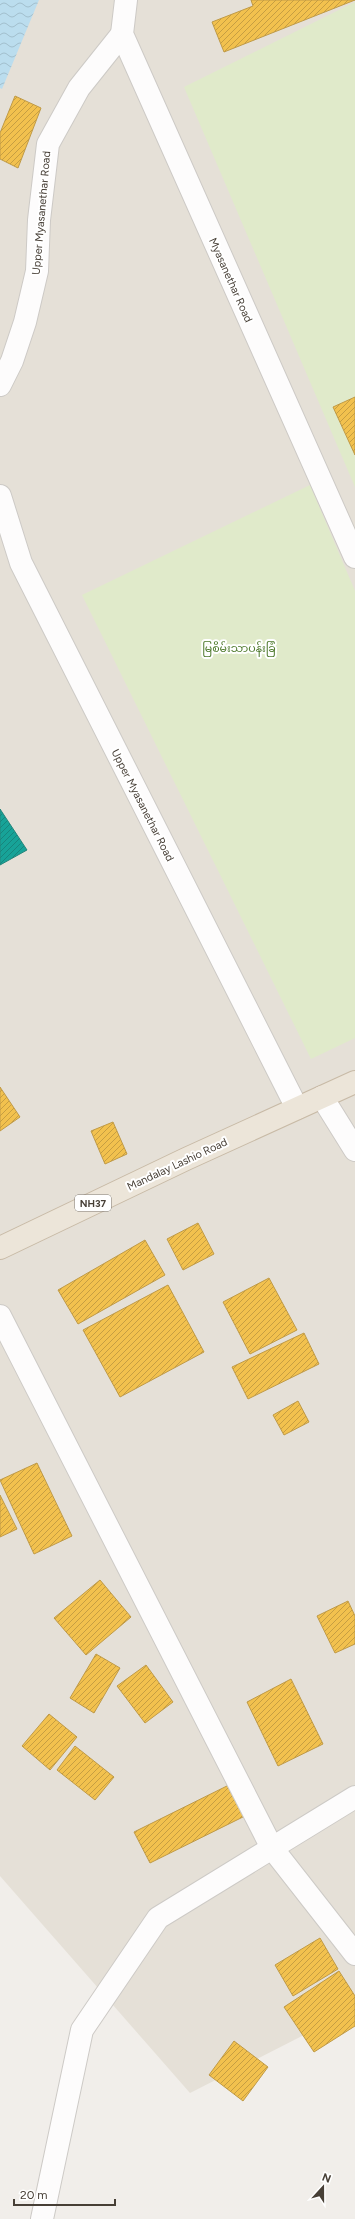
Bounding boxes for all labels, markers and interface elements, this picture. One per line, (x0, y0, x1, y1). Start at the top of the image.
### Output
street label: Upper Myasanethar Road (30, 151, 53, 276)
street label: Myasanethar Road (206, 236, 255, 324)
park label: မြစိမ်းသာပန်းခြံ (202, 641, 276, 657)
street label: Upper Myasanethar Road (109, 747, 177, 864)
street label: Mandalay Lashio Road (125, 1136, 229, 1193)
road number: NH37 (75, 1195, 111, 1211)
north arrow (303, 2167, 343, 2207)
text: N (320, 2171, 333, 2186)
scale bar (14, 2181, 115, 2207)
text: 20 m (20, 2188, 48, 2202)

